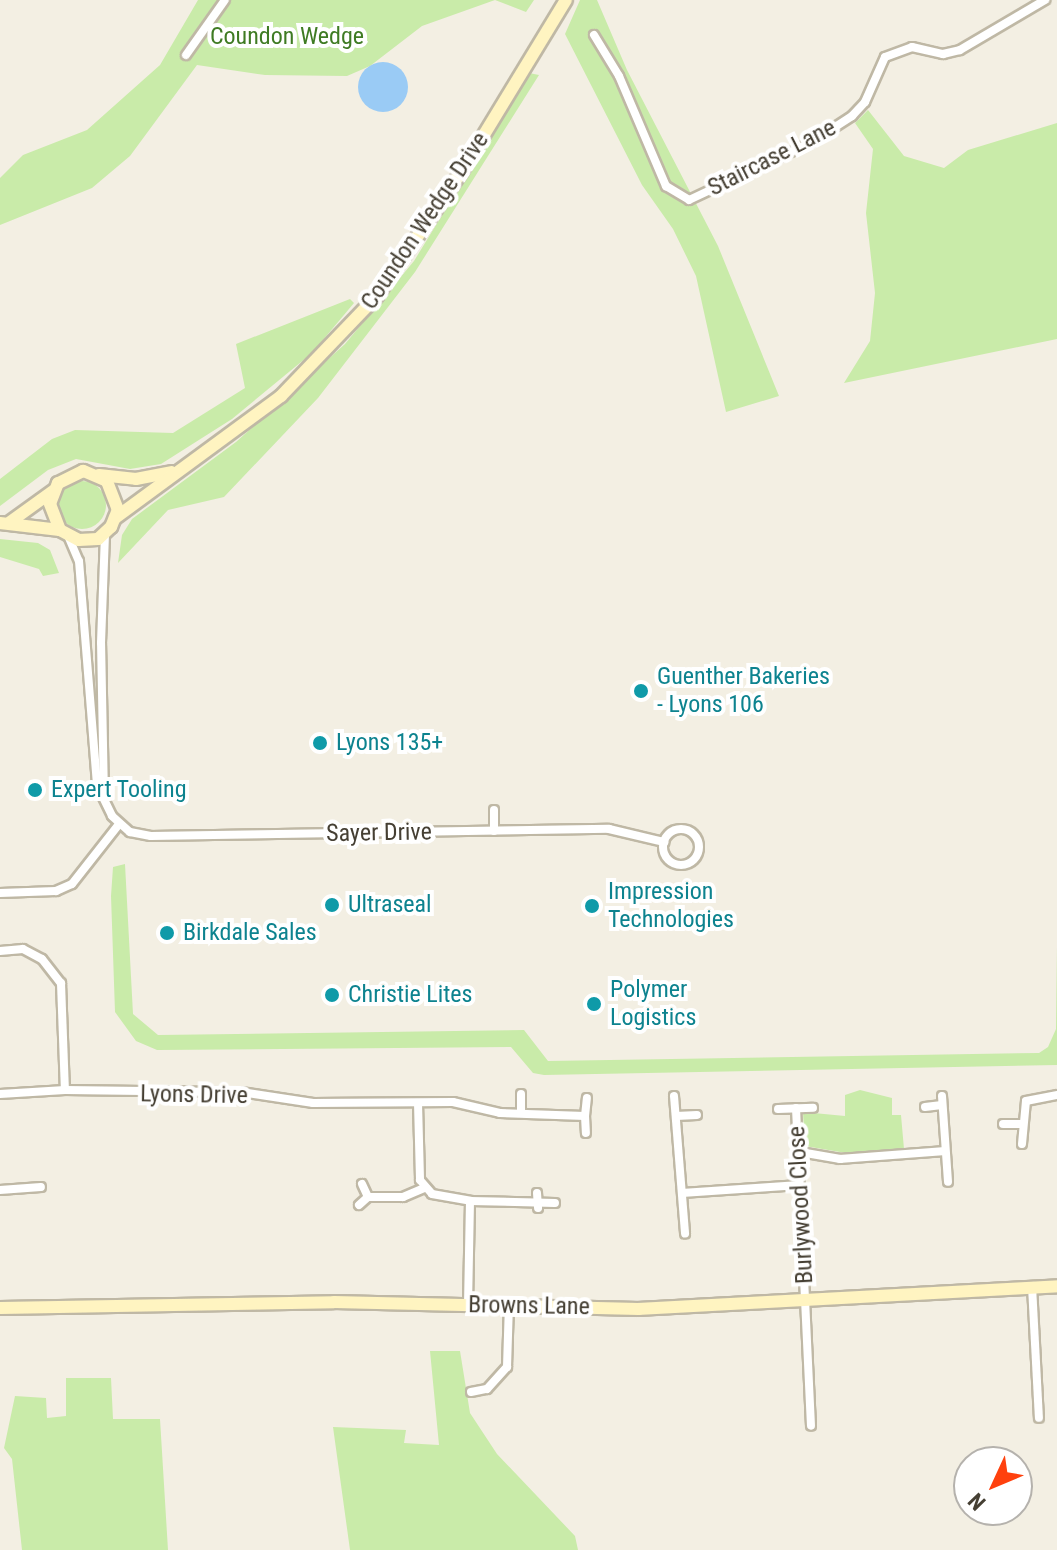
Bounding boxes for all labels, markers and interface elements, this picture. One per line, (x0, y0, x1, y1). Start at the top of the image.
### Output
park label: Coundon Wedge (210, 23, 364, 51)
street label: Staircase Lane (703, 113, 841, 203)
street label: Coundon Wedge Drive (355, 127, 495, 315)
place label: Guenther Bakeries - Lyons 106 (657, 663, 830, 719)
marker: Guenther Bakeries - Lyons 106 (632, 682, 650, 700)
place label: Lyons 135+ (336, 729, 443, 757)
marker: Lyons 135+ (311, 734, 329, 752)
place label: Expert Tooling (51, 776, 187, 804)
marker: Expert Tooling (26, 781, 44, 799)
street label: Sayer Drive (326, 818, 432, 848)
place label: Impression Technologies (608, 878, 734, 934)
place label: Ultraseal (348, 891, 432, 919)
marker: Ultraseal (323, 896, 341, 914)
marker: Impression Technologies (583, 897, 601, 915)
place label: Birkdale Sales (183, 919, 317, 947)
marker: Birkdale Sales (158, 924, 176, 942)
place label: Polymer Logistics (610, 976, 696, 1032)
place label: Christie Lites (348, 981, 473, 1009)
marker: Christie Lites (323, 986, 341, 1004)
marker: Polymer Logistics (585, 995, 603, 1013)
street label: Lyons Drive (140, 1080, 248, 1110)
street label: Burlywood Close (782, 1125, 820, 1285)
street label: Browns Lane (468, 1291, 590, 1321)
north arrow (953, 1446, 1033, 1526)
text: N (963, 1488, 990, 1515)

